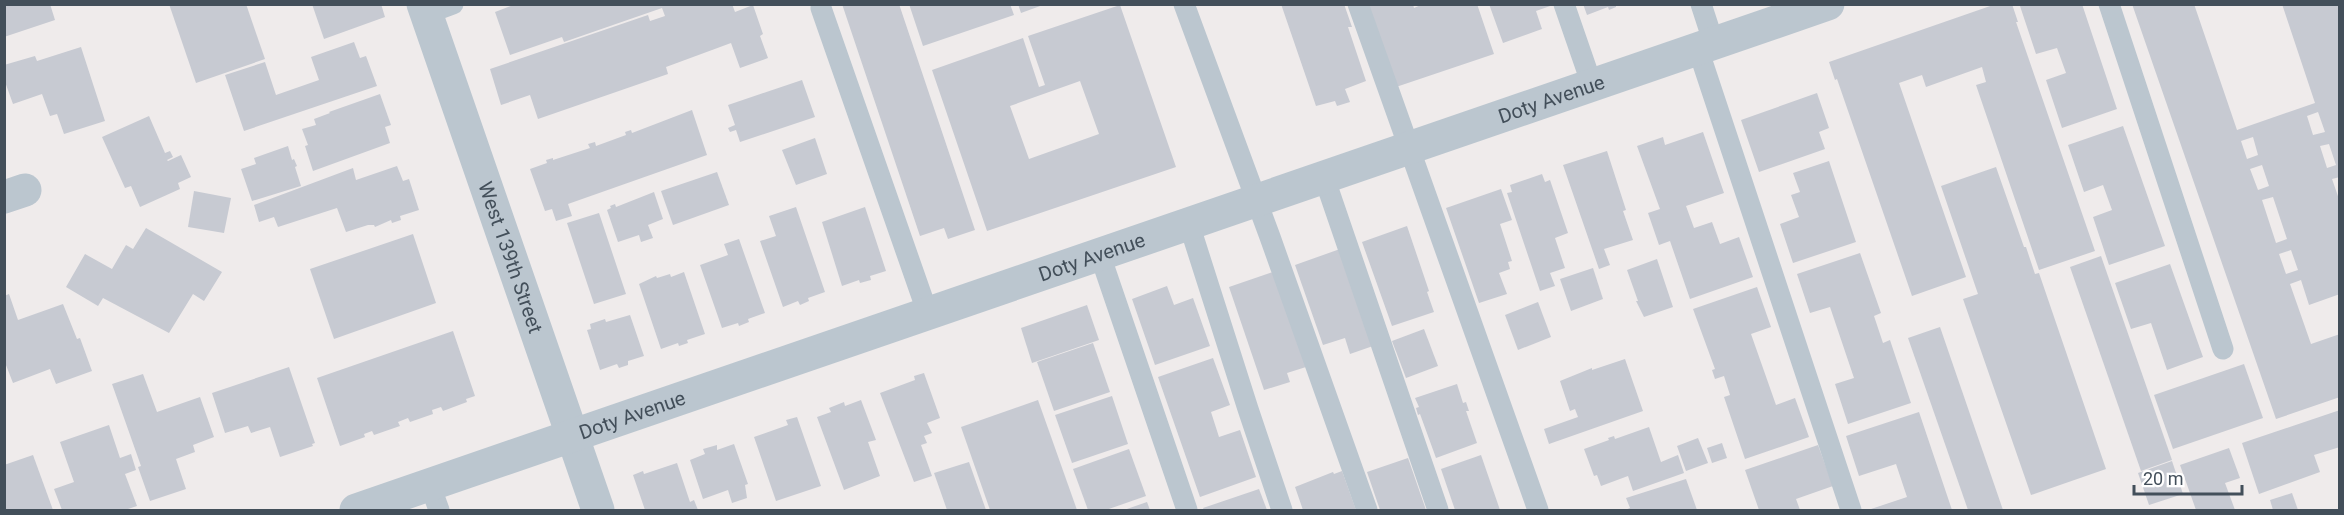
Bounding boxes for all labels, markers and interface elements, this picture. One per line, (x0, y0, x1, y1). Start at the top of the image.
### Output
street label: Doty Avenue (1495, 70, 1608, 128)
street label: West 139th Street (473, 178, 548, 336)
street label: Doty Avenue (1035, 228, 1148, 286)
street label: Doty Avenue (576, 386, 688, 444)
scale bar (2134, 458, 2242, 496)
text: 20 m (2143, 468, 2183, 489)

